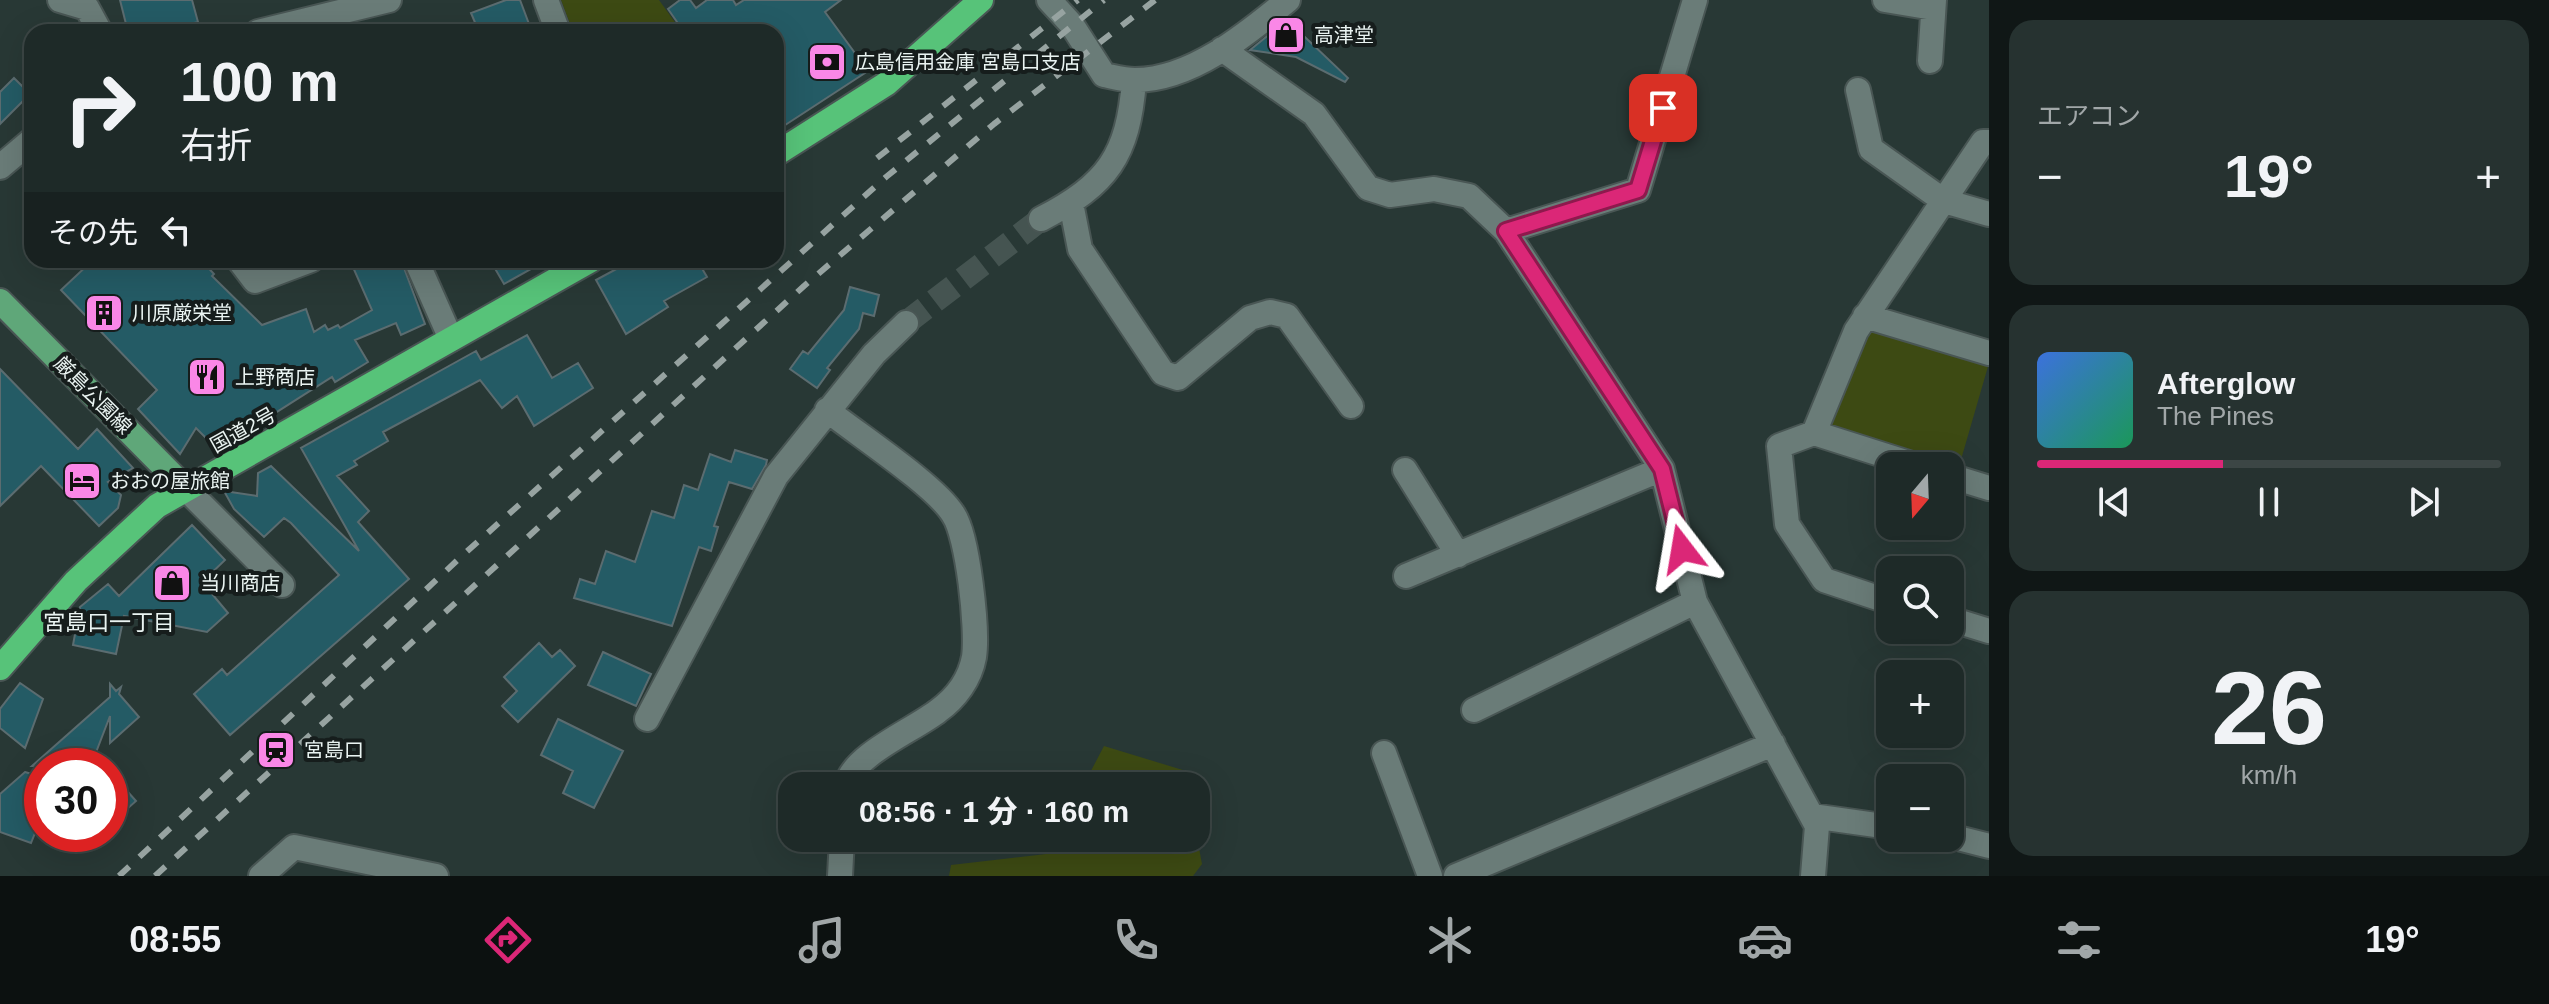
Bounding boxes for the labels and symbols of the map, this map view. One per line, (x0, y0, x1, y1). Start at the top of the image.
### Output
shop icon: 高津堂 (1265, 14, 1307, 56)
place label: 高津堂 (1314, 24, 1374, 46)
bank icon: 広島信用金庫 宮島口支店 (806, 41, 848, 83)
place label: 広島信用金庫 宮島口支店 (855, 51, 1081, 73)
pin (1629, 74, 1697, 142)
building icon: 川原厳栄堂 (83, 292, 125, 334)
place label: 川原厳栄堂 (132, 302, 232, 324)
street label: 厳島公園線 (50, 352, 136, 438)
restaurant icon: 上野商店 (186, 356, 228, 398)
place label: 上野商店 (235, 366, 315, 388)
street label: 国道2号 (207, 403, 279, 457)
north arrow (1876, 452, 1964, 540)
hotel icon: おおの屋旅館 (61, 460, 103, 502)
place label: おおの屋旅館 (110, 470, 230, 492)
position arrow (1640, 507, 1724, 591)
shop icon: 当川商店 (151, 562, 193, 604)
place label: 当川商店 (200, 572, 280, 594)
district label: 宮島口一丁目 (43, 610, 175, 635)
station icon: 宮島口 (255, 729, 297, 771)
place label: 宮島口 (304, 739, 364, 761)
speed limit sign: 30 (24, 748, 128, 852)

